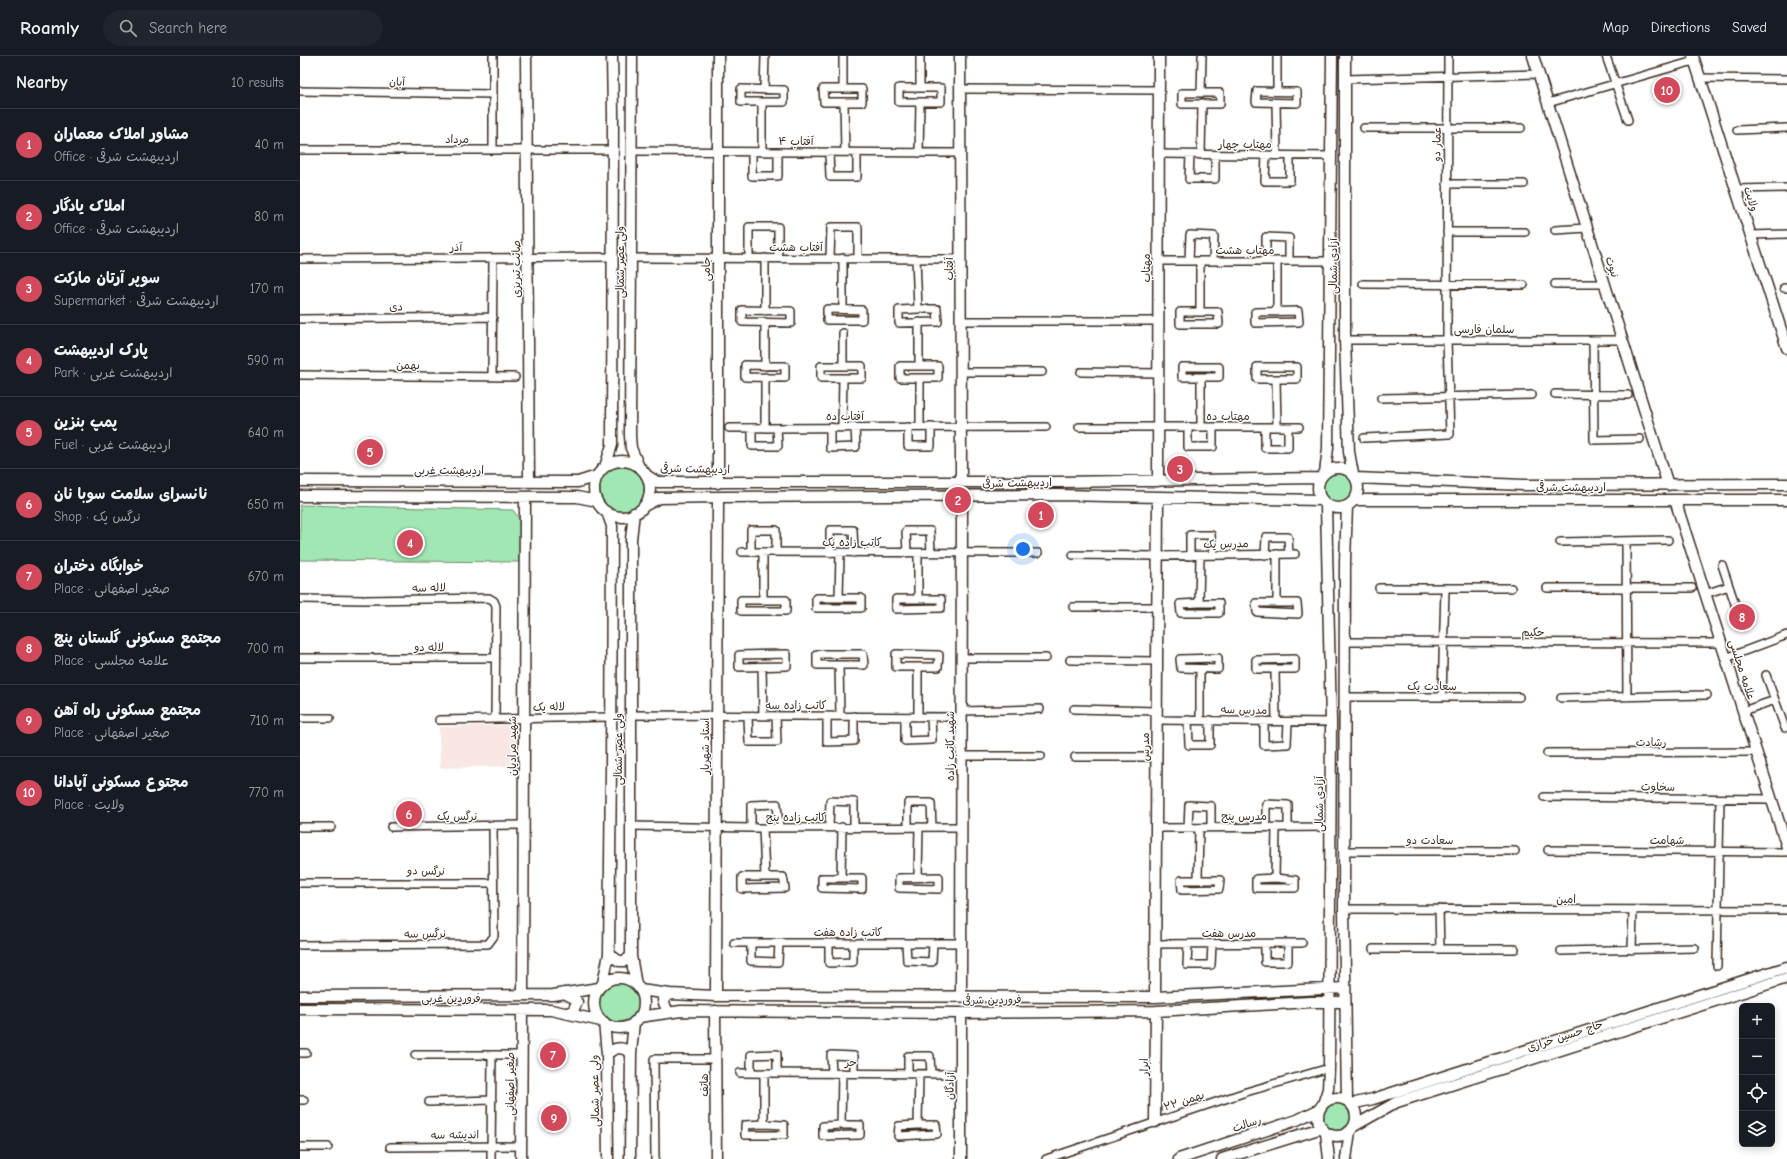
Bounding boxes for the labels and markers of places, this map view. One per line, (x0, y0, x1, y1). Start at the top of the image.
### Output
pin: 10 (1654, 75, 1680, 105)
pin: 5 (357, 437, 383, 467)
pin: 3 (1167, 454, 1193, 484)
pin: 2 (945, 485, 971, 515)
pin: 1 (1028, 500, 1054, 530)
pin: 4 (397, 528, 423, 558)
pin: 8 (1729, 602, 1755, 632)
pin: 6 (396, 799, 422, 829)
pin: 7 (540, 1040, 566, 1070)
pin: 9 (541, 1103, 567, 1133)

